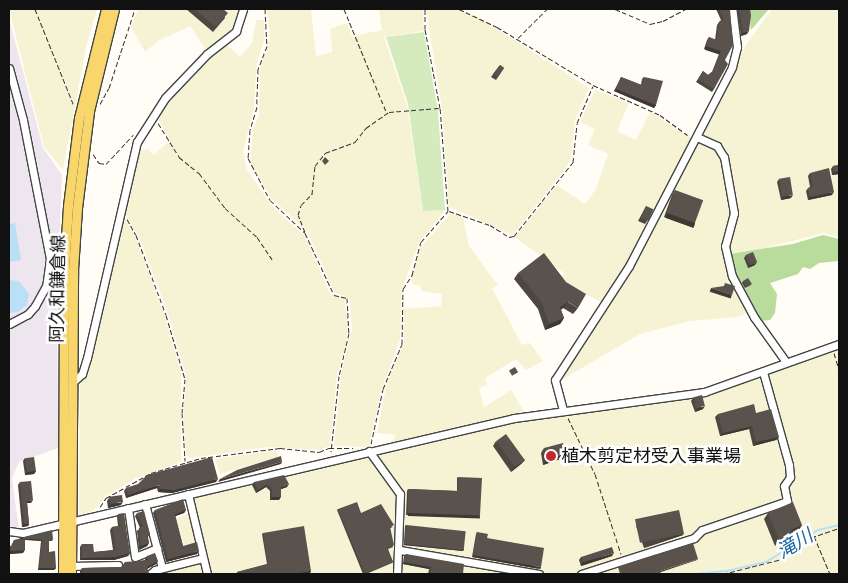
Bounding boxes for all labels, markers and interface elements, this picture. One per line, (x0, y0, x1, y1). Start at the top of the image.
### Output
street label: 阿久和鎌倉線 (46, 235, 70, 343)
place label: 植木剪定材受入事業場 (561, 445, 741, 467)
marker: 植木剪定材受入事業場 (545, 450, 557, 462)
water label: 滝川 (773, 524, 817, 564)

